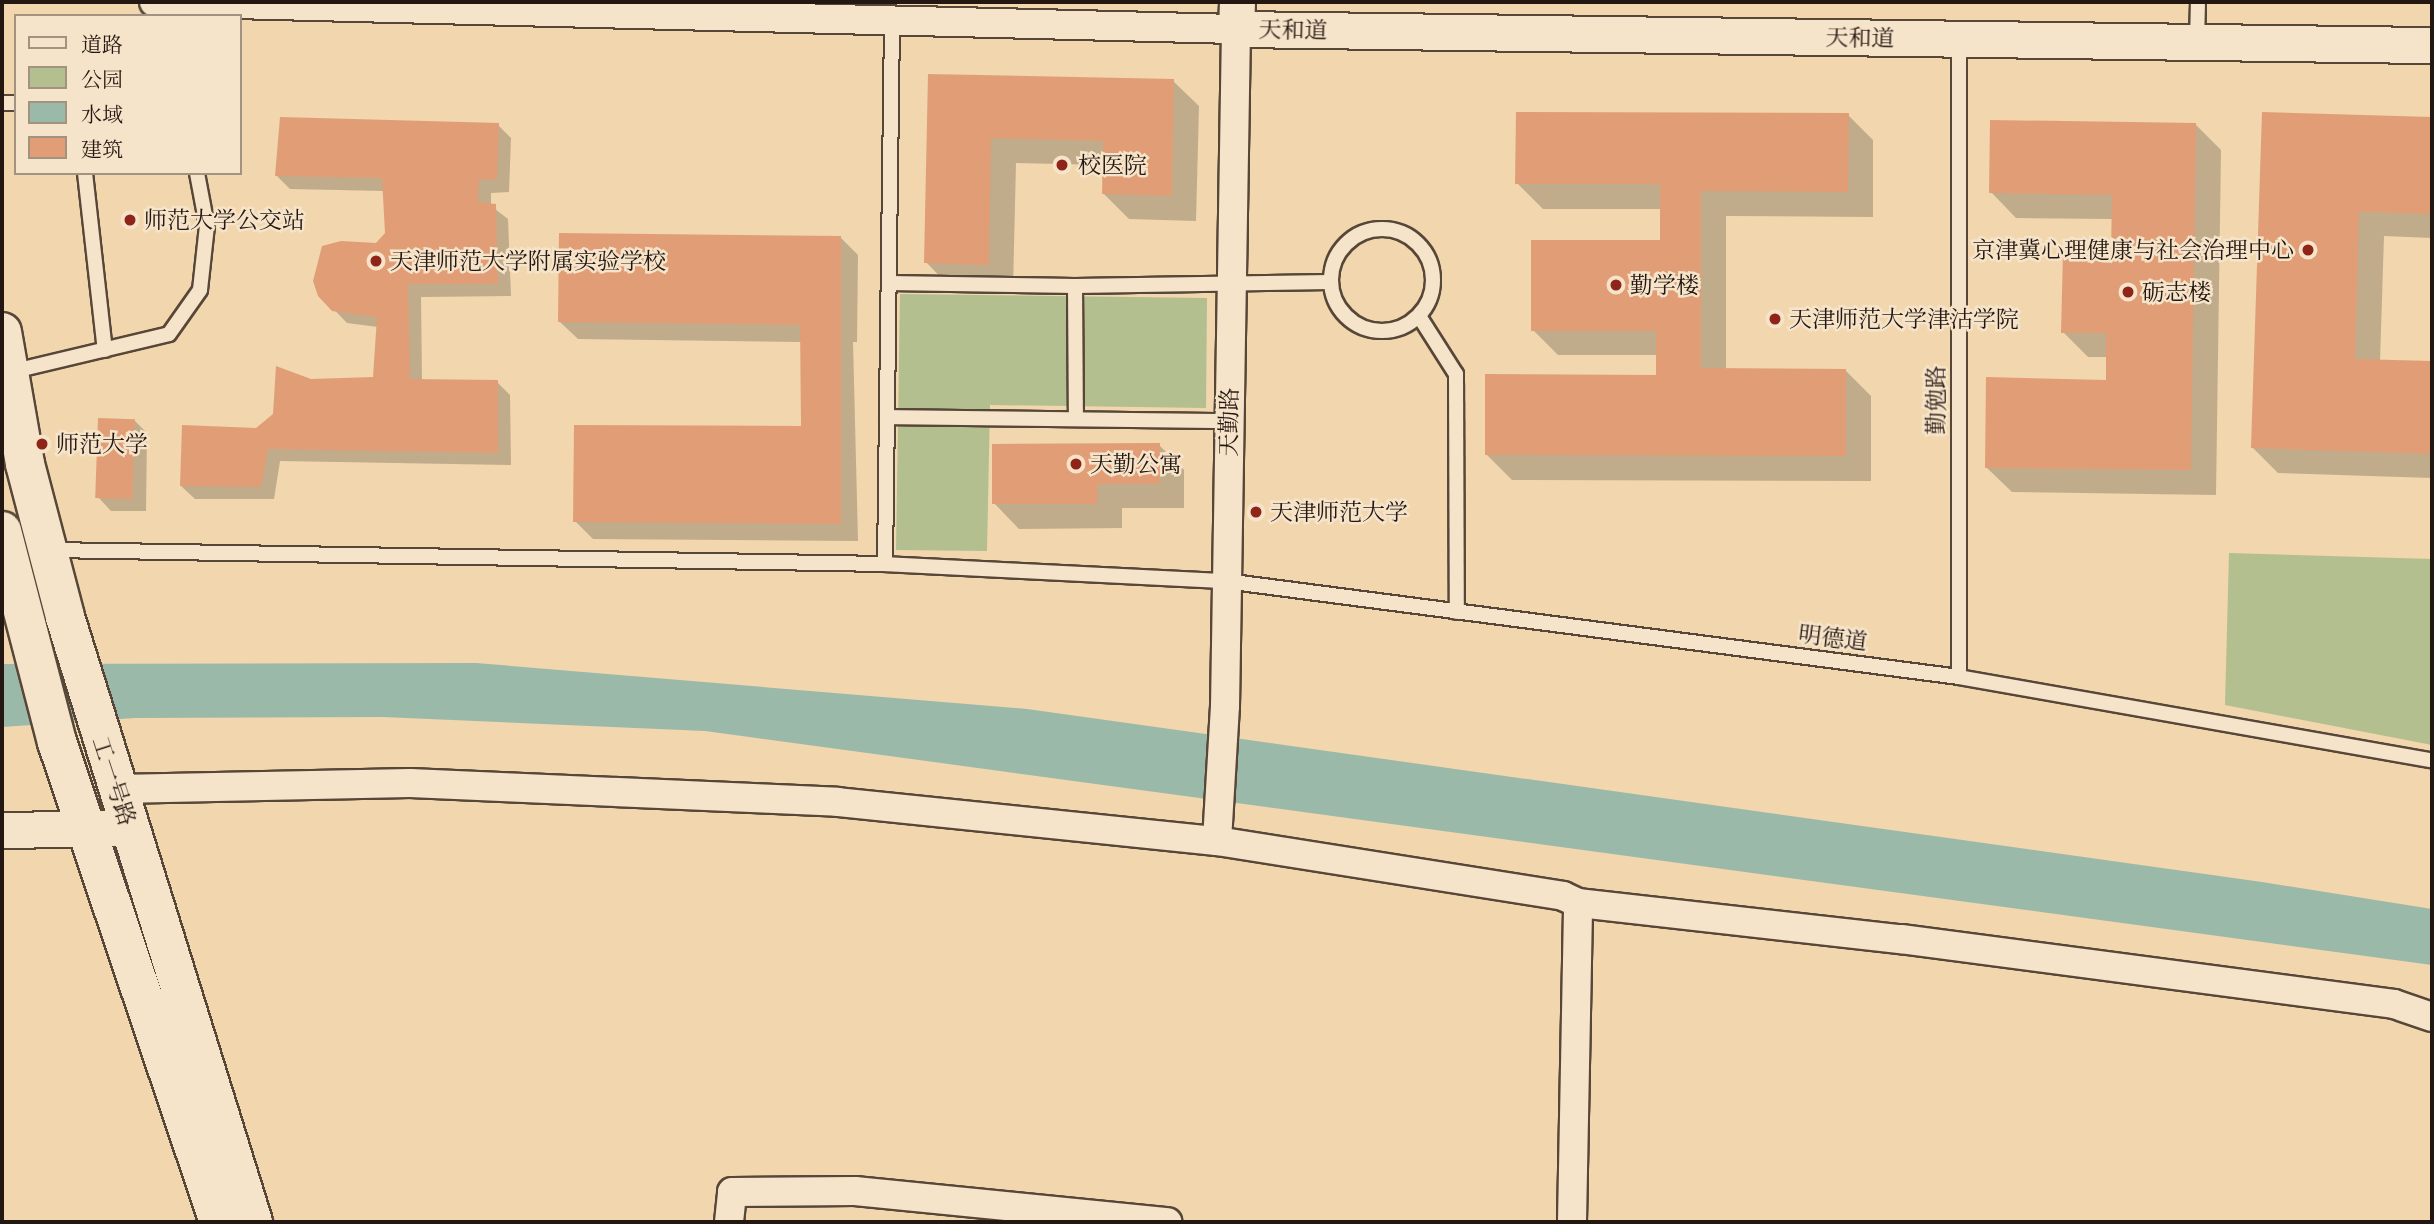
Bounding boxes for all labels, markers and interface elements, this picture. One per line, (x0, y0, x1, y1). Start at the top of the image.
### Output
legend (14, 14, 242, 175)
street label: 天和道 (1258, 16, 1328, 44)
street label: 天和道 (1825, 24, 1895, 52)
text: 道路 (81, 31, 123, 58)
text: 公园 (81, 66, 123, 93)
text: 水域 (81, 101, 123, 128)
text: 建筑 (81, 136, 123, 163)
place label: 校医院 (1078, 151, 1147, 179)
marker: 校医院 (1052, 155, 1072, 175)
place label: 师范大学公交站 (144, 206, 305, 234)
marker: 师范大学公交站 (122, 212, 138, 228)
place label: 京津冀心理健康与社会治理中心 (1972, 236, 2294, 264)
marker: 京津冀心理健康与社会治理中心 (2300, 242, 2316, 258)
place label: 天津师范大学附属实验学校 (390, 247, 666, 275)
marker: 天津师范大学附属实验学校 (368, 253, 384, 269)
place label: 勤学楼 (1630, 271, 1699, 299)
marker: 勤学楼 (1608, 277, 1624, 293)
place label: 砺志楼 (2142, 278, 2211, 306)
marker: 砺志楼 (2120, 284, 2136, 300)
place label: 天津师范大学津沽学院 (1789, 305, 2019, 333)
marker: 天津师范大学津沽学院 (1767, 311, 1783, 327)
street label: 勤勉路 (1922, 366, 1950, 434)
street label: 天勤路 (1215, 387, 1243, 457)
place label: 师范大学 (56, 430, 148, 458)
marker: 师范大学 (34, 436, 50, 452)
place label: 天勤公寓 (1090, 450, 1182, 478)
marker: 天勤公寓 (1068, 456, 1084, 472)
place label: 天津师范大学 (1270, 498, 1408, 526)
marker: 天津师范大学 (1248, 504, 1264, 520)
street label: 明德道 (1797, 620, 1869, 656)
street label: 工一号路 (87, 733, 141, 829)

